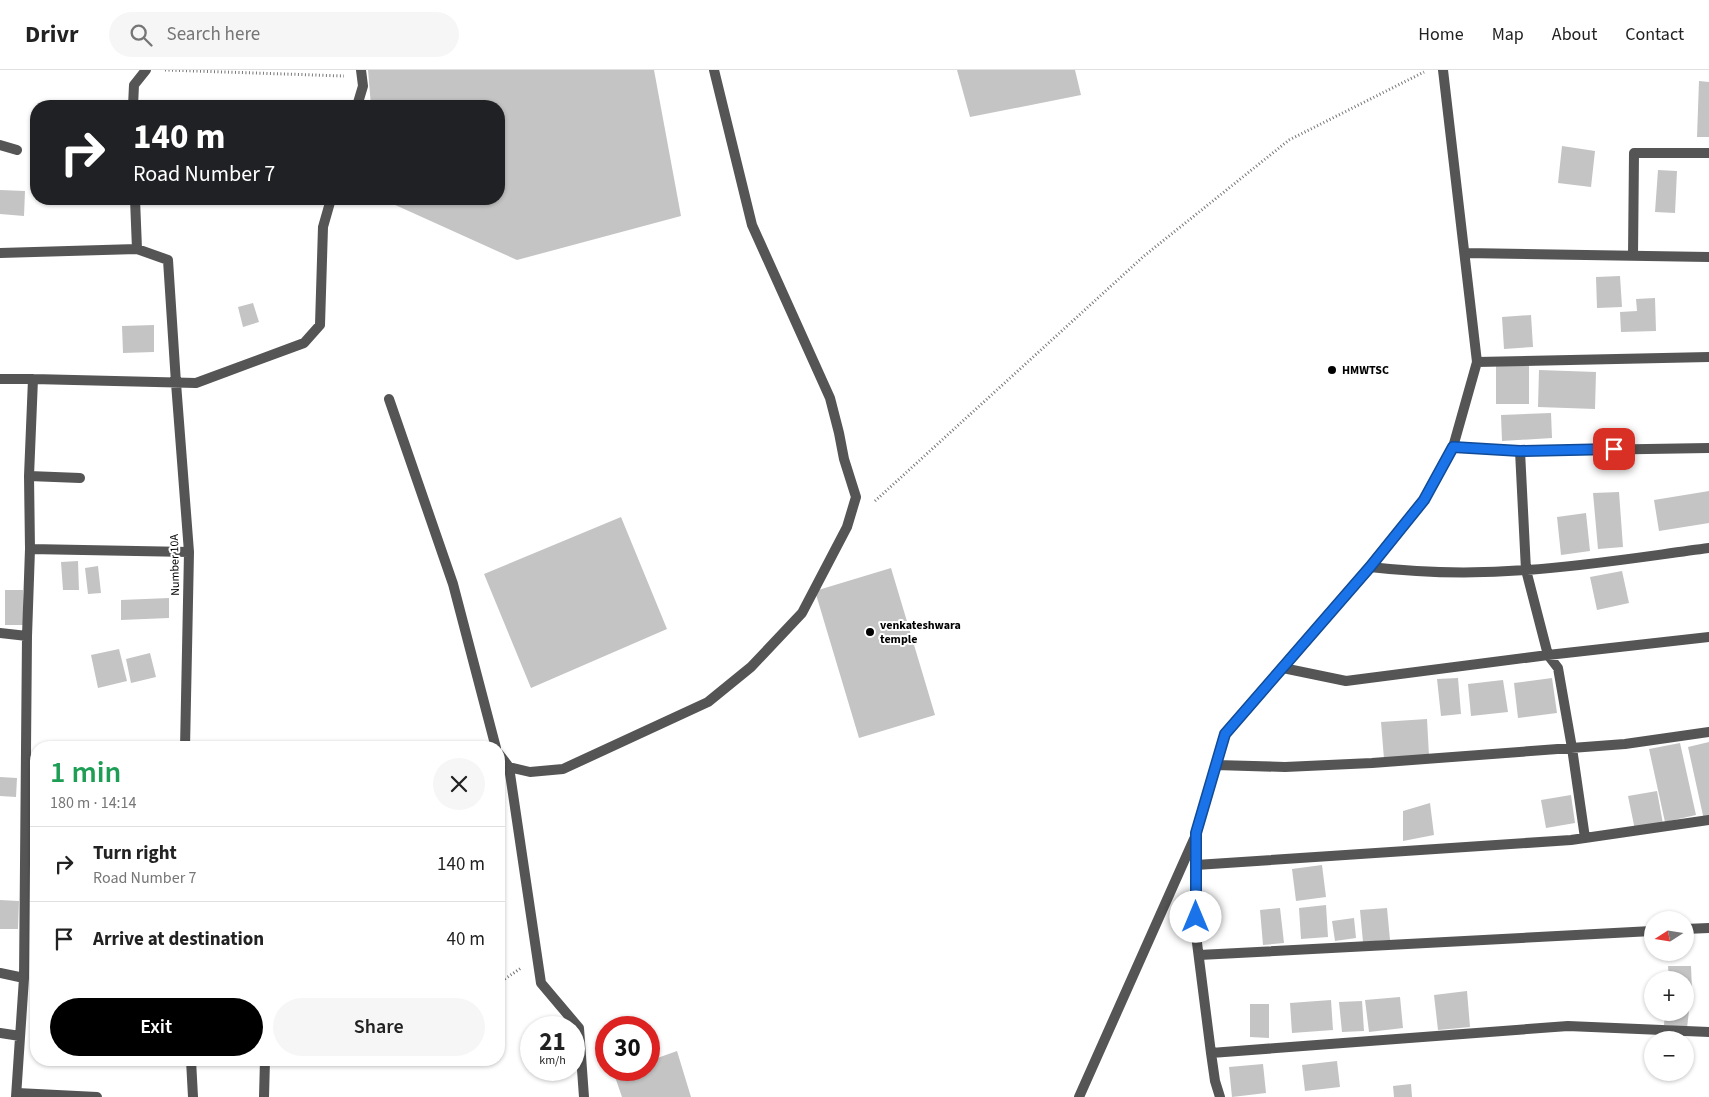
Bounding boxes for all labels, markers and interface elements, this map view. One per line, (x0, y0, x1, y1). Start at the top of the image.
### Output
search box (109, 12, 459, 57)
text: Drivr (25, 17, 79, 52)
icon: search (127, 21, 155, 49)
text: Search here (167, 21, 260, 48)
text: Home (1418, 22, 1464, 47)
text: Map (1492, 22, 1524, 47)
text: About (1552, 22, 1597, 47)
text: Contact (1625, 22, 1684, 47)
text: 140 m (133, 112, 225, 162)
icon: right (50, 120, 115, 185)
text: Road Number 7 (133, 158, 275, 190)
place label: HMWTSC (1342, 362, 1389, 379)
marker: HMWTSC (1326, 364, 1338, 376)
pin (1593, 428, 1635, 470)
icon: arrive (1600, 435, 1628, 463)
street label: Number 10A (166, 533, 184, 596)
place label: venkateshwara temple (880, 617, 961, 648)
marker: venkateshwara temple (864, 626, 876, 638)
text: 1 min (50, 751, 121, 794)
button: close (433, 758, 485, 810)
text: 180 m · 14:14 (50, 792, 137, 814)
text: Turn right (93, 840, 177, 867)
icon: right (50, 850, 78, 878)
text: 140 m (437, 851, 485, 878)
text: Road Number 7 (93, 867, 196, 889)
position arrow (1169, 890, 1221, 942)
north arrow (1644, 911, 1694, 961)
map controls (1644, 911, 1694, 1081)
icon: arrive (50, 925, 78, 953)
text: Arrive at destination (93, 926, 264, 953)
text: 40 m (447, 926, 485, 953)
button: + (1644, 971, 1694, 1021)
button: Exit (50, 998, 263, 1056)
button: Share (273, 998, 485, 1056)
speed limit sign: 30 (595, 1016, 660, 1081)
text: 21 (539, 1024, 566, 1060)
button: − (1644, 1031, 1694, 1081)
text: km/h (539, 1052, 566, 1069)

